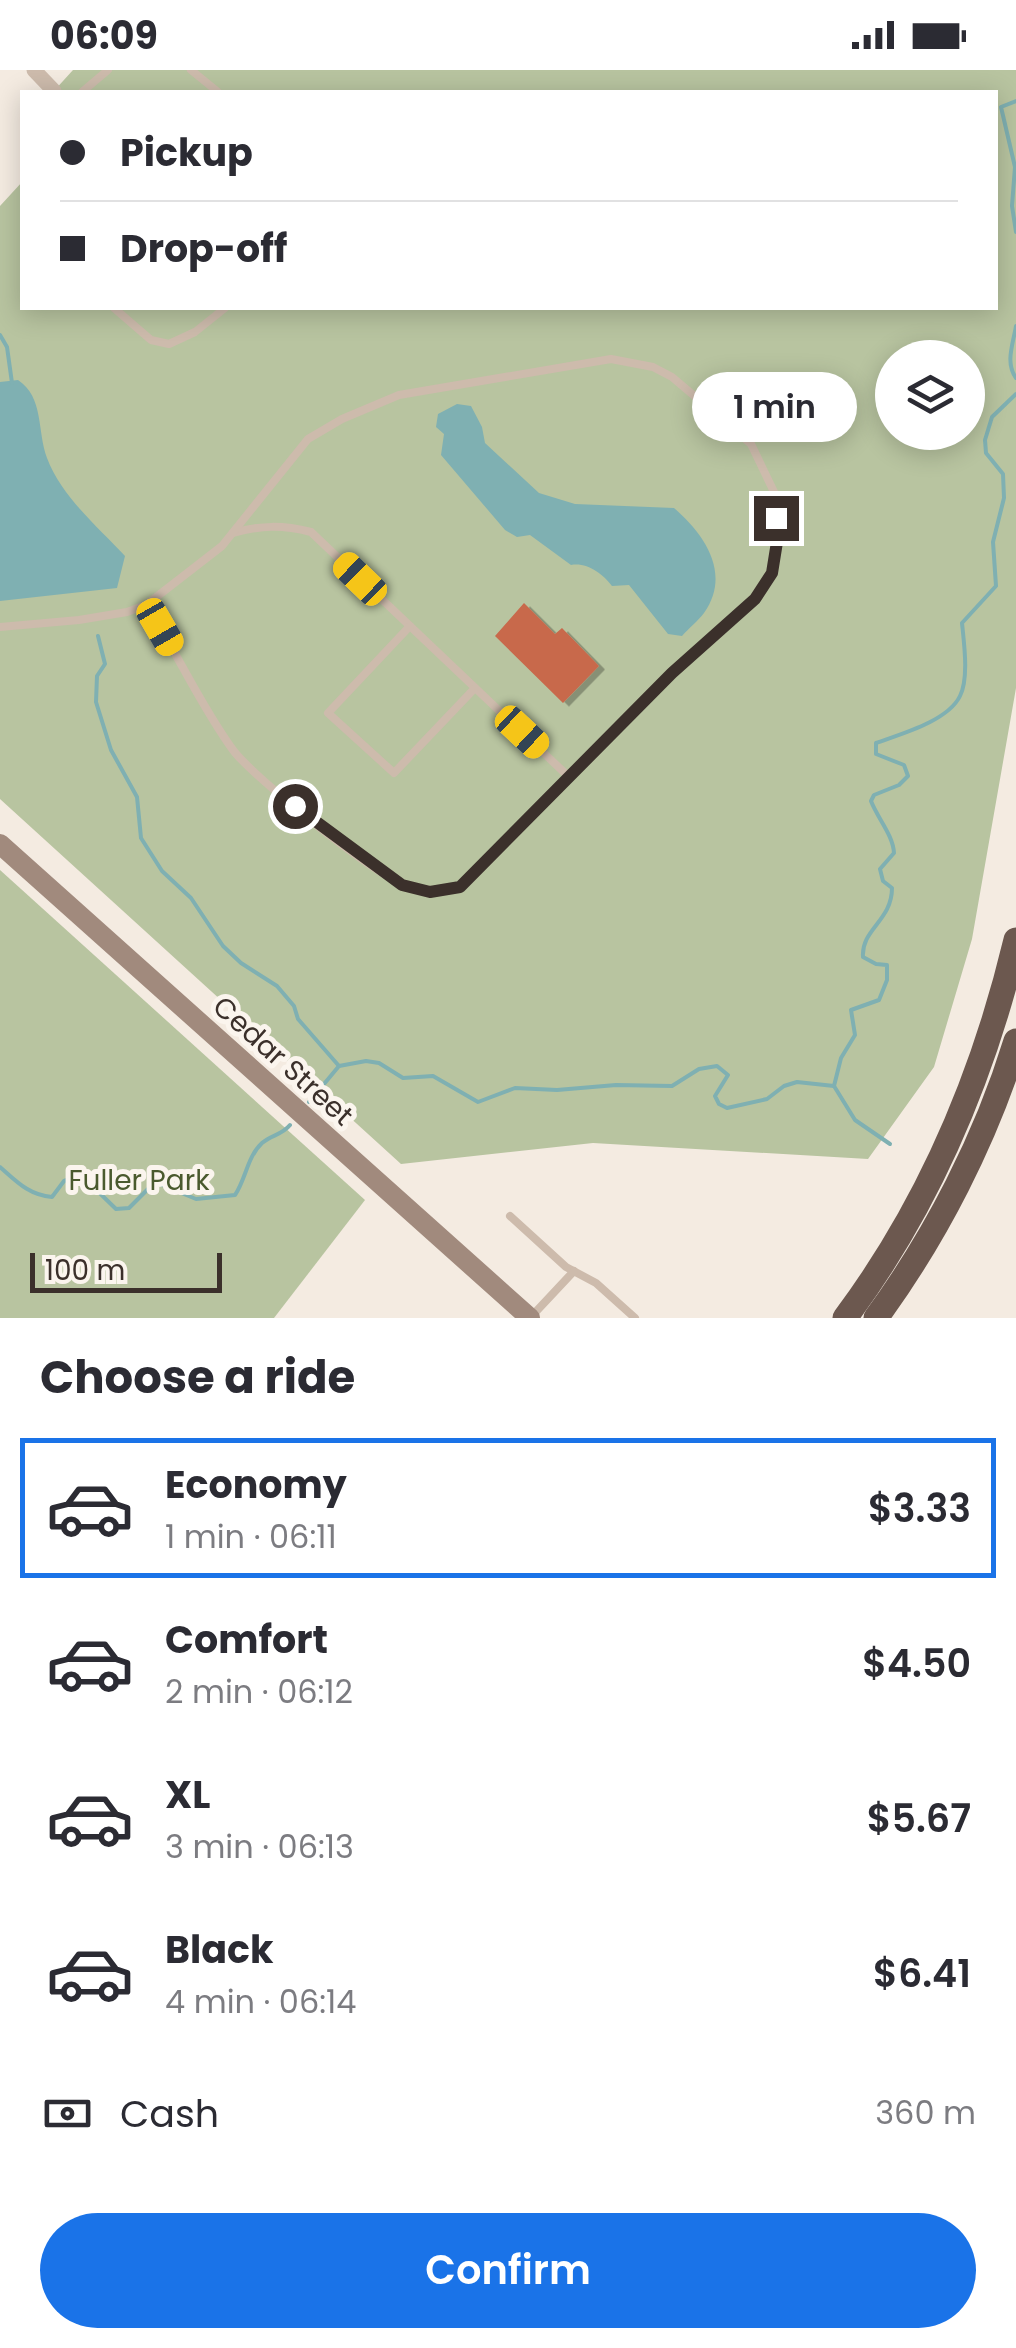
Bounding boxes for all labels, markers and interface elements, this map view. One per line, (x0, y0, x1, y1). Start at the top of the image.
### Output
text: 06:09 (50, 9, 158, 62)
text: Pickup (120, 126, 253, 179)
text: Drop-off (120, 222, 288, 275)
map controls (875, 340, 985, 450)
button: layers (875, 340, 985, 450)
callout: 1 min (694, 373, 858, 443)
text: 1 min (733, 384, 816, 429)
route end (754, 496, 799, 541)
car (328, 547, 392, 611)
car (132, 594, 188, 660)
car (490, 701, 554, 763)
route start (273, 784, 318, 829)
street label: Cedar Street (204, 987, 362, 1135)
park label: Fuller Park (68, 1161, 210, 1200)
scale bar (30, 1248, 222, 1292)
text: 100 m (45, 1251, 125, 1290)
text: Choose a ride (40, 1346, 355, 1409)
text: Economy (165, 1458, 347, 1511)
icon: car (45, 1463, 135, 1553)
text: $3.33 (868, 1482, 971, 1535)
text: 1 min · 06:11 (165, 1514, 337, 1559)
text: Comfort (165, 1613, 328, 1666)
icon: car (45, 1618, 135, 1708)
text: $4.50 (862, 1637, 971, 1690)
text: 2 min · 06:12 (165, 1669, 353, 1714)
text: XL (165, 1768, 210, 1821)
icon: car (45, 1773, 135, 1863)
text: $5.67 (867, 1792, 971, 1845)
text: 3 min · 06:13 (165, 1824, 354, 1869)
text: Black (165, 1923, 274, 1976)
icon: car (45, 1928, 135, 2018)
text: $6.41 (873, 1947, 971, 2000)
text: 4 min · 06:14 (165, 1979, 356, 2024)
icon: cash (40, 2086, 95, 2141)
text: Cash (120, 2087, 219, 2140)
text: 360 m (875, 2090, 976, 2135)
button: Confirm (40, 2213, 976, 2328)

